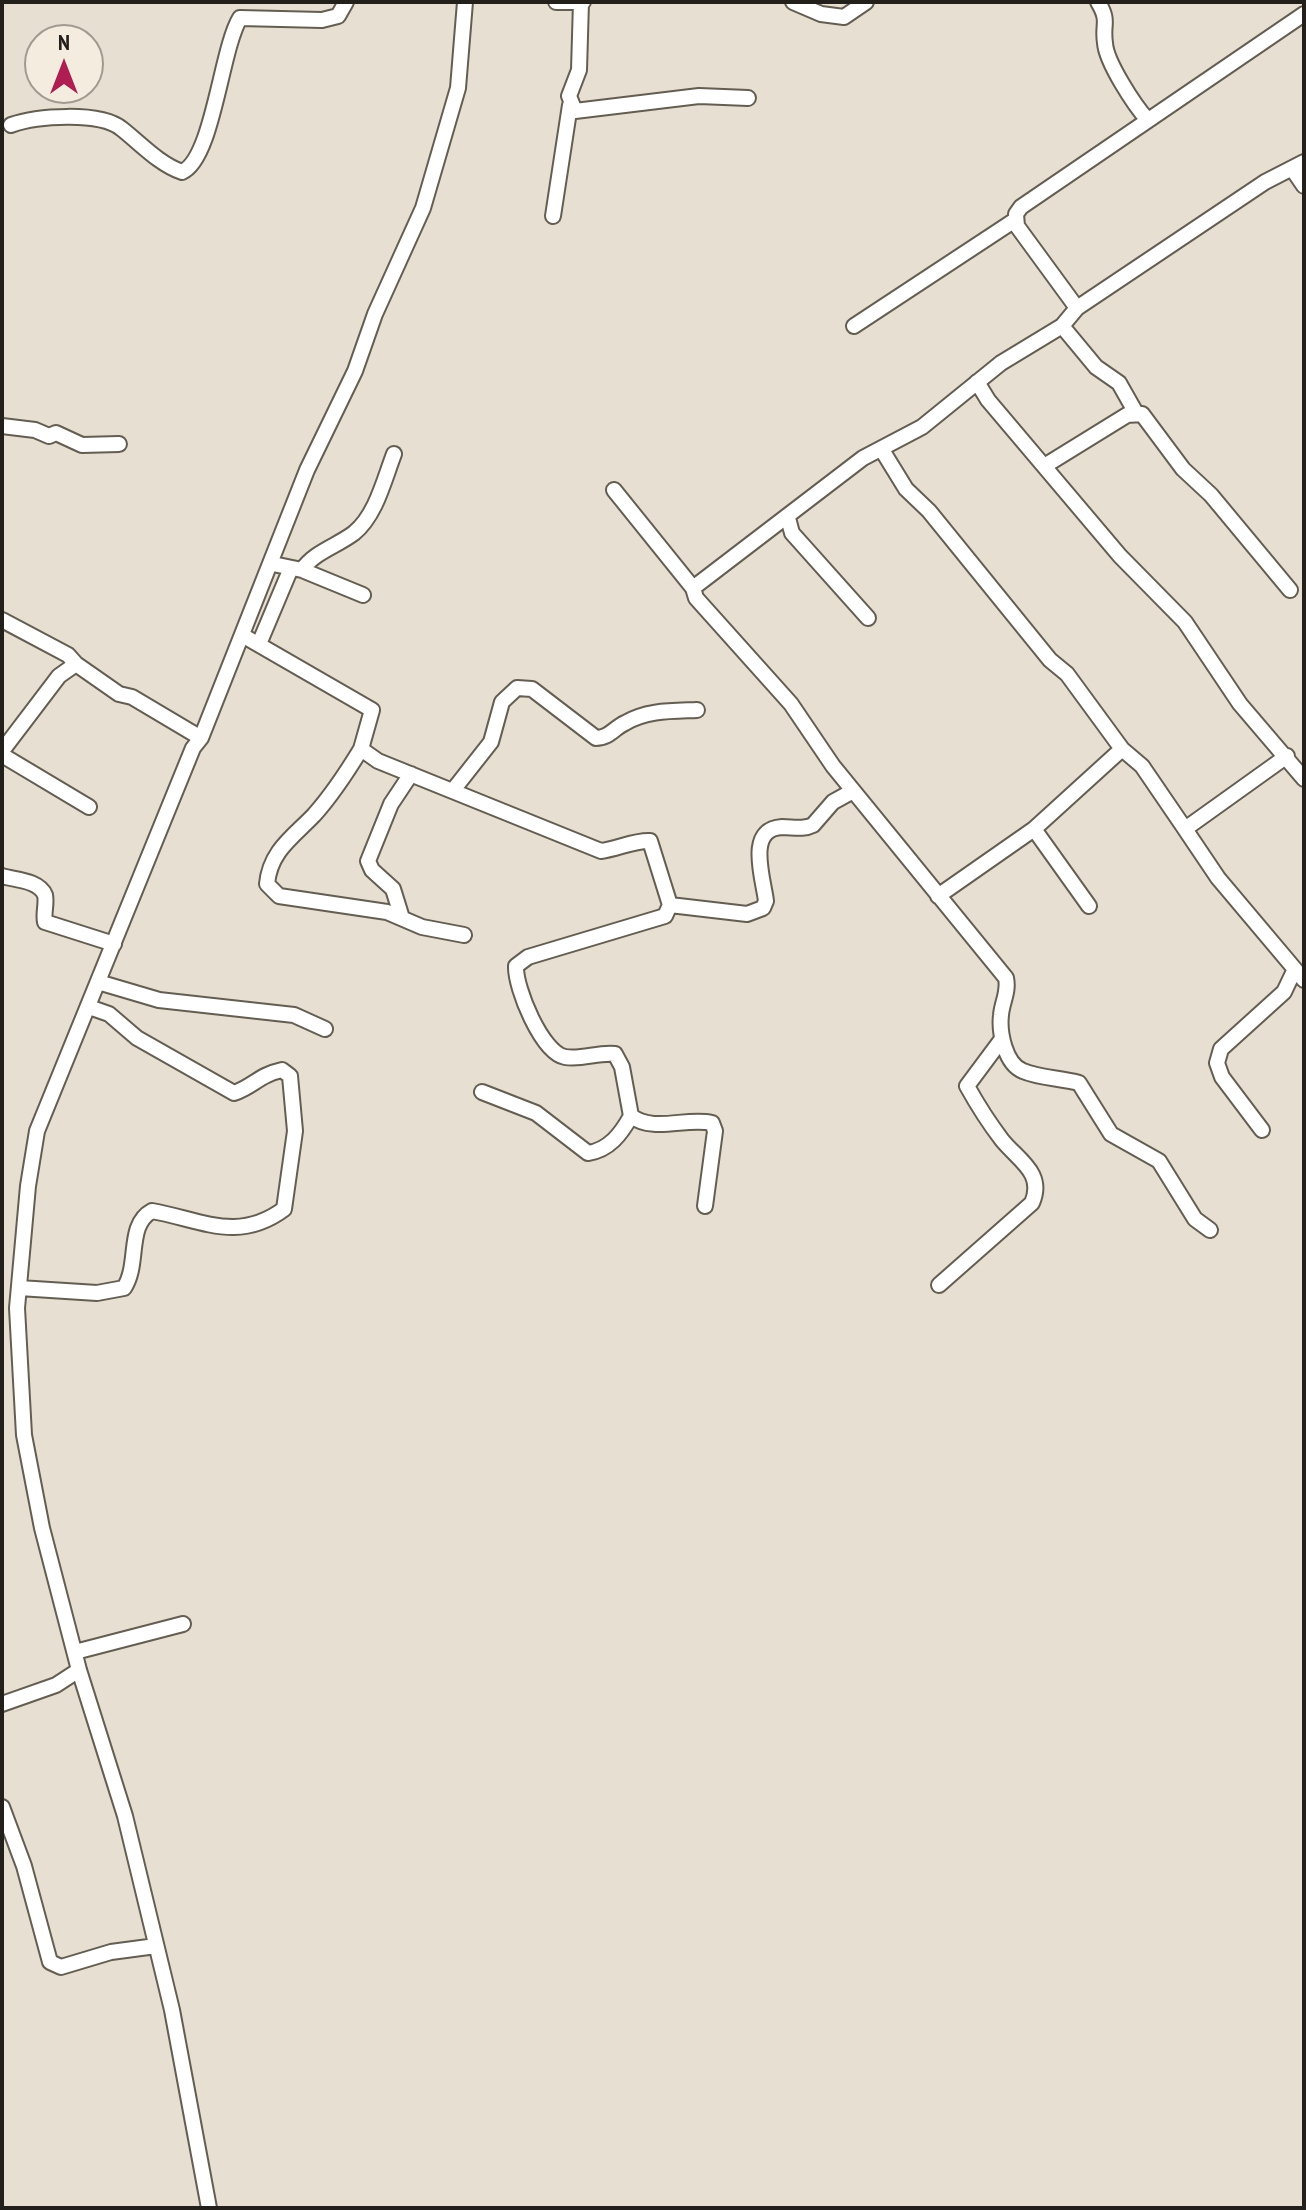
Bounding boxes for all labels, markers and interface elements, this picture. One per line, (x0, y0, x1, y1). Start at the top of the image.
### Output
north arrow (24, 24, 104, 104)
text: N (58, 28, 70, 56)

